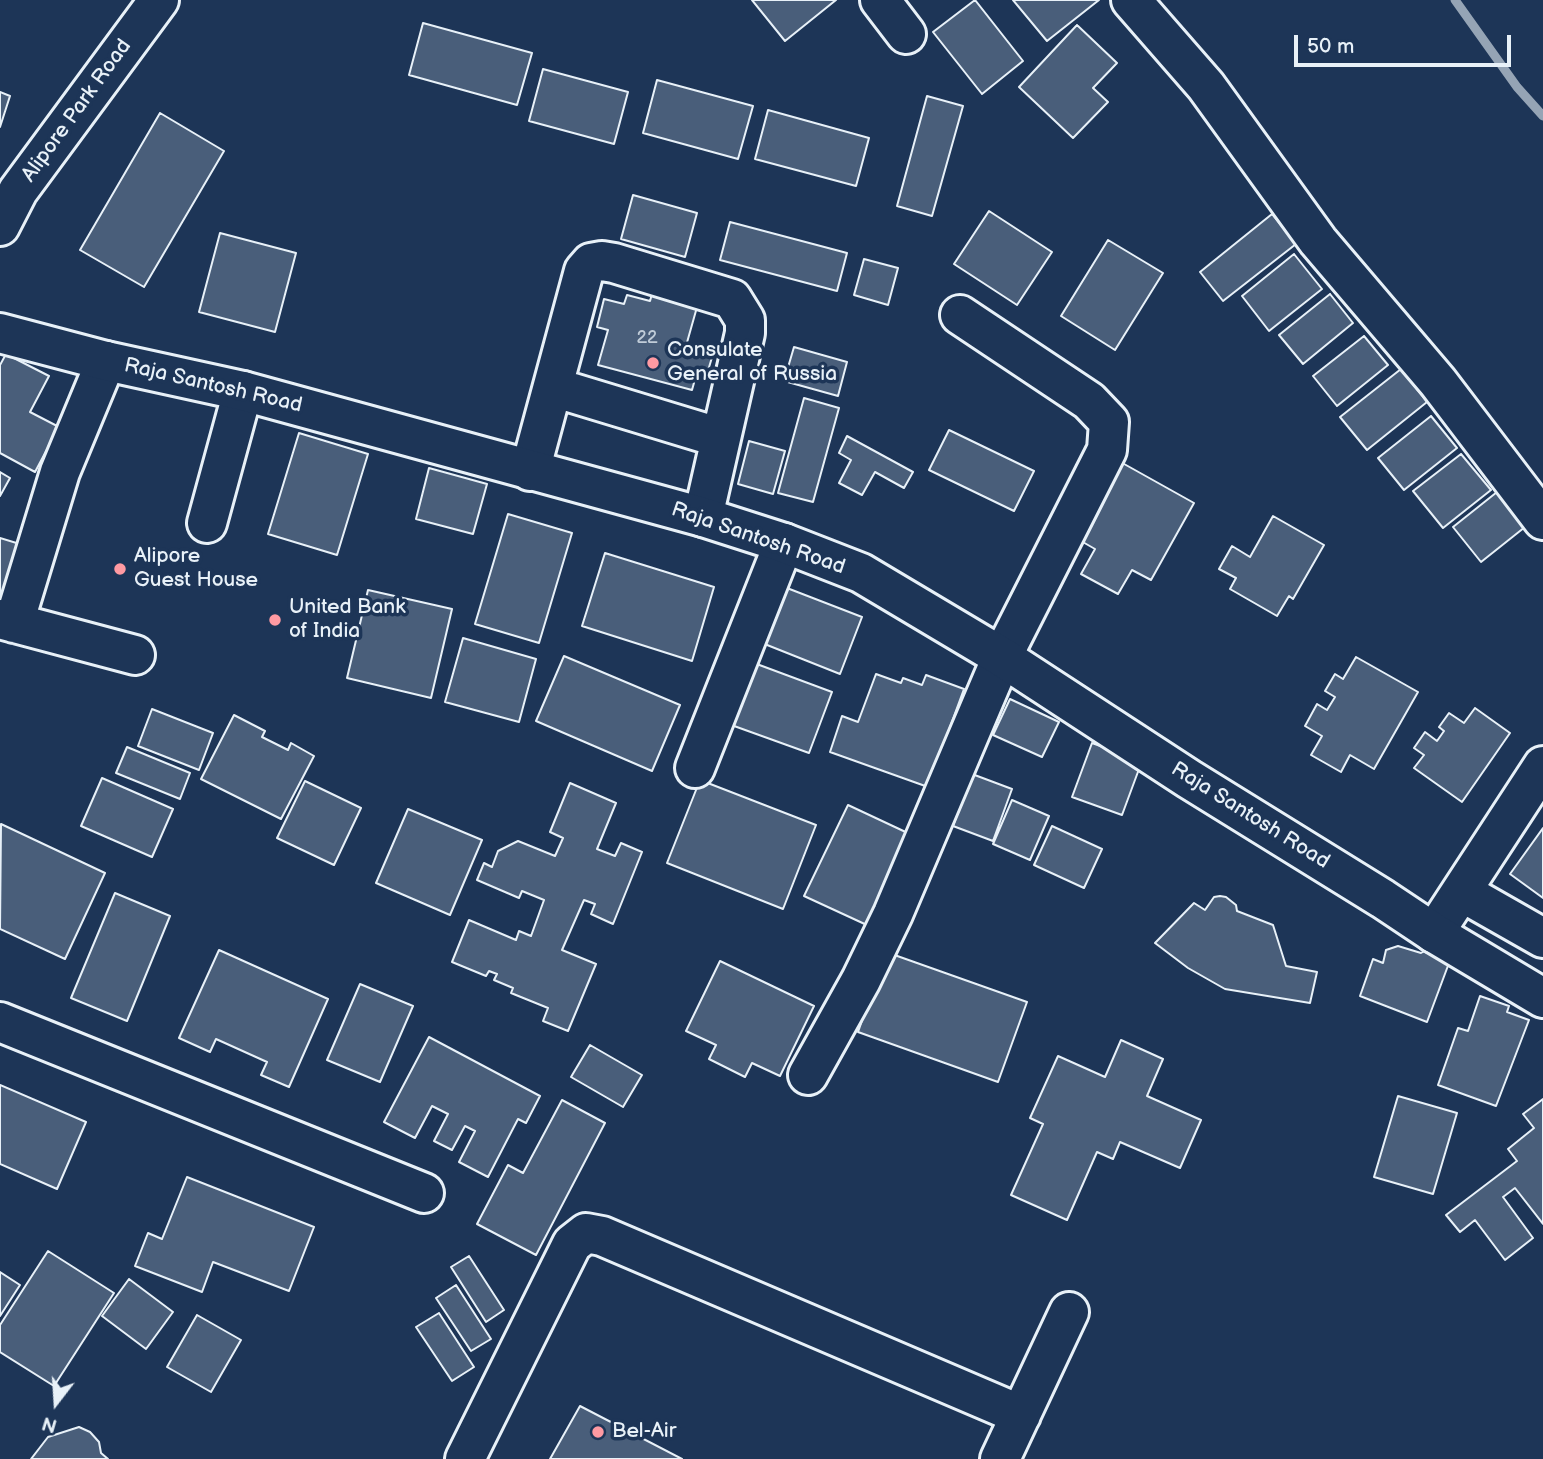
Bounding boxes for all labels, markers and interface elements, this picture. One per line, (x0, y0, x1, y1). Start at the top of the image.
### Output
scale bar (1298, 21, 1515, 65)
text: 50 m (1307, 34, 1354, 59)
street label: Alipore Park Road (17, 35, 137, 187)
house number: 22 (636, 327, 658, 349)
place label: Consulate General of Russia (667, 338, 837, 388)
street label: Raja Santosh Road (121, 353, 305, 419)
marker: Consulate General of Russia (645, 355, 661, 371)
street label: Raja Santosh Road (668, 497, 848, 581)
place label: Alipore Guest House (134, 544, 258, 594)
marker: Alipore Guest House (112, 561, 128, 577)
place label: United Bank of India (289, 595, 406, 645)
marker: United Bank of India (267, 612, 283, 628)
street label: Raja Santosh Road (1166, 757, 1334, 875)
north arrow (21, 1368, 91, 1438)
text: N (40, 1410, 60, 1437)
place label: Bel-Air (612, 1419, 676, 1445)
marker: Bel-Air (590, 1424, 606, 1440)

